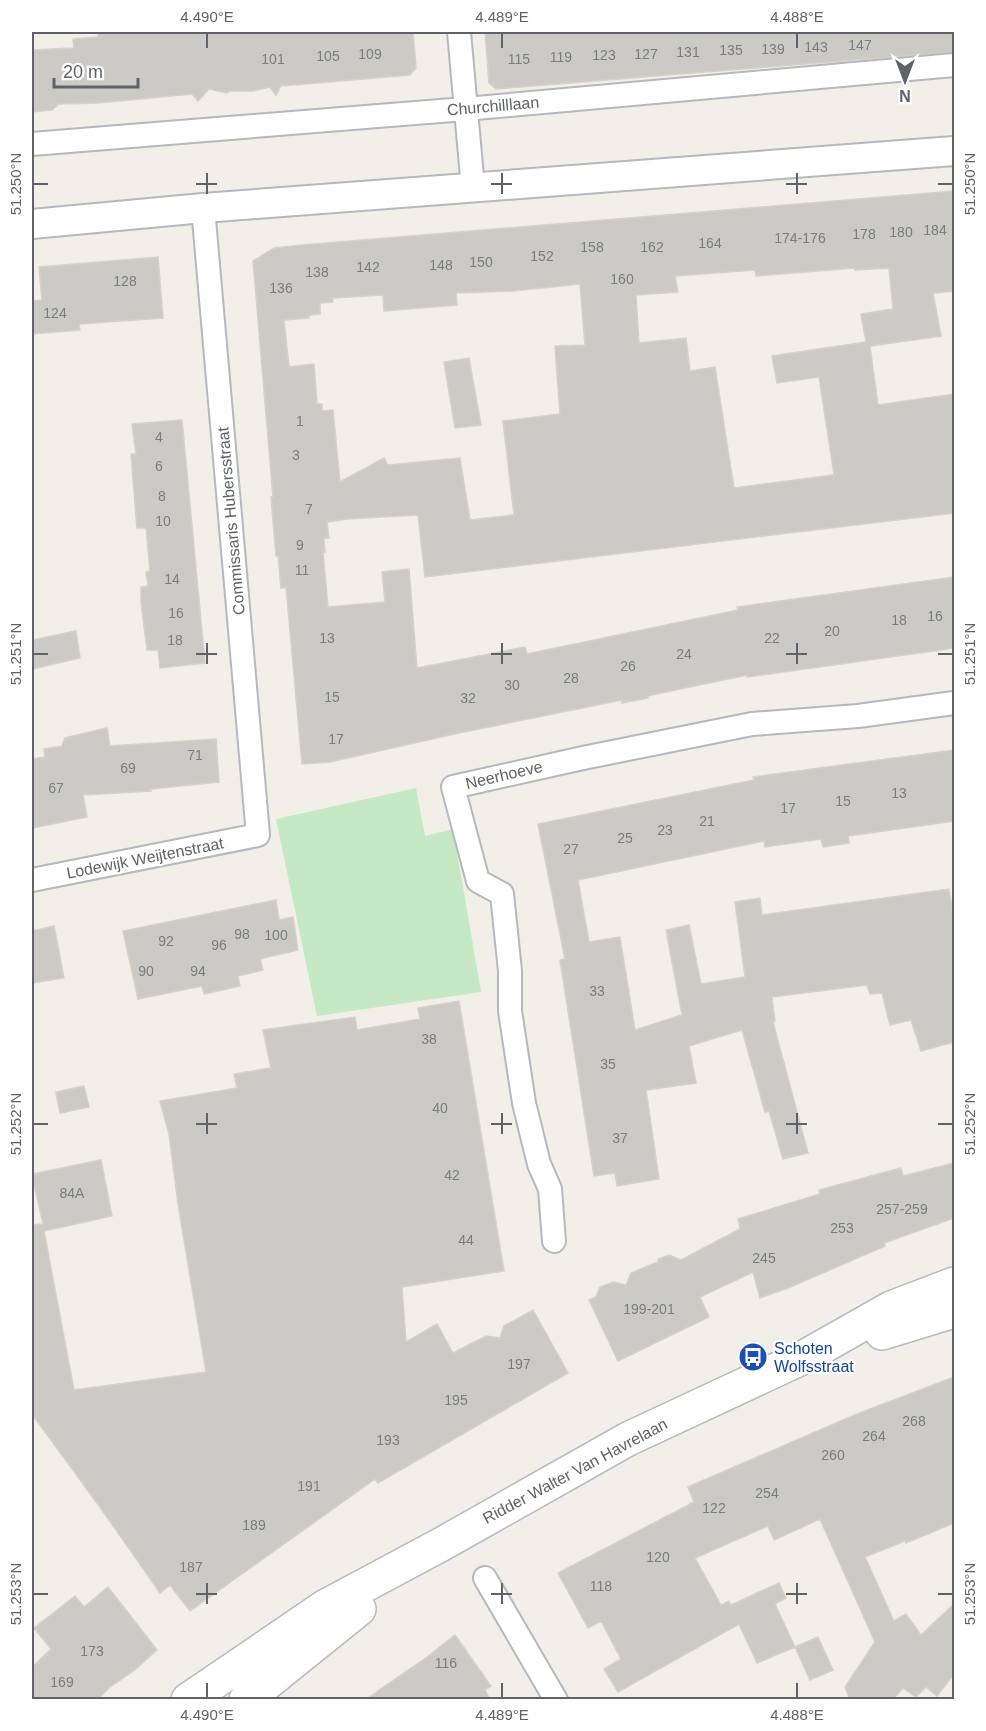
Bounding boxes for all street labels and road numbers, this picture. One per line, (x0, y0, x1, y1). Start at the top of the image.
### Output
street label: Churchilllaan (446, 94, 540, 118)
street label: Commissaris Hubersstraat (214, 426, 248, 616)
street label: Neerhoeve (464, 758, 544, 792)
street label: Lodewijk Weijtenstraat (65, 834, 226, 882)
street label: Ridder Walter Van Havrelaan (480, 1415, 670, 1527)

